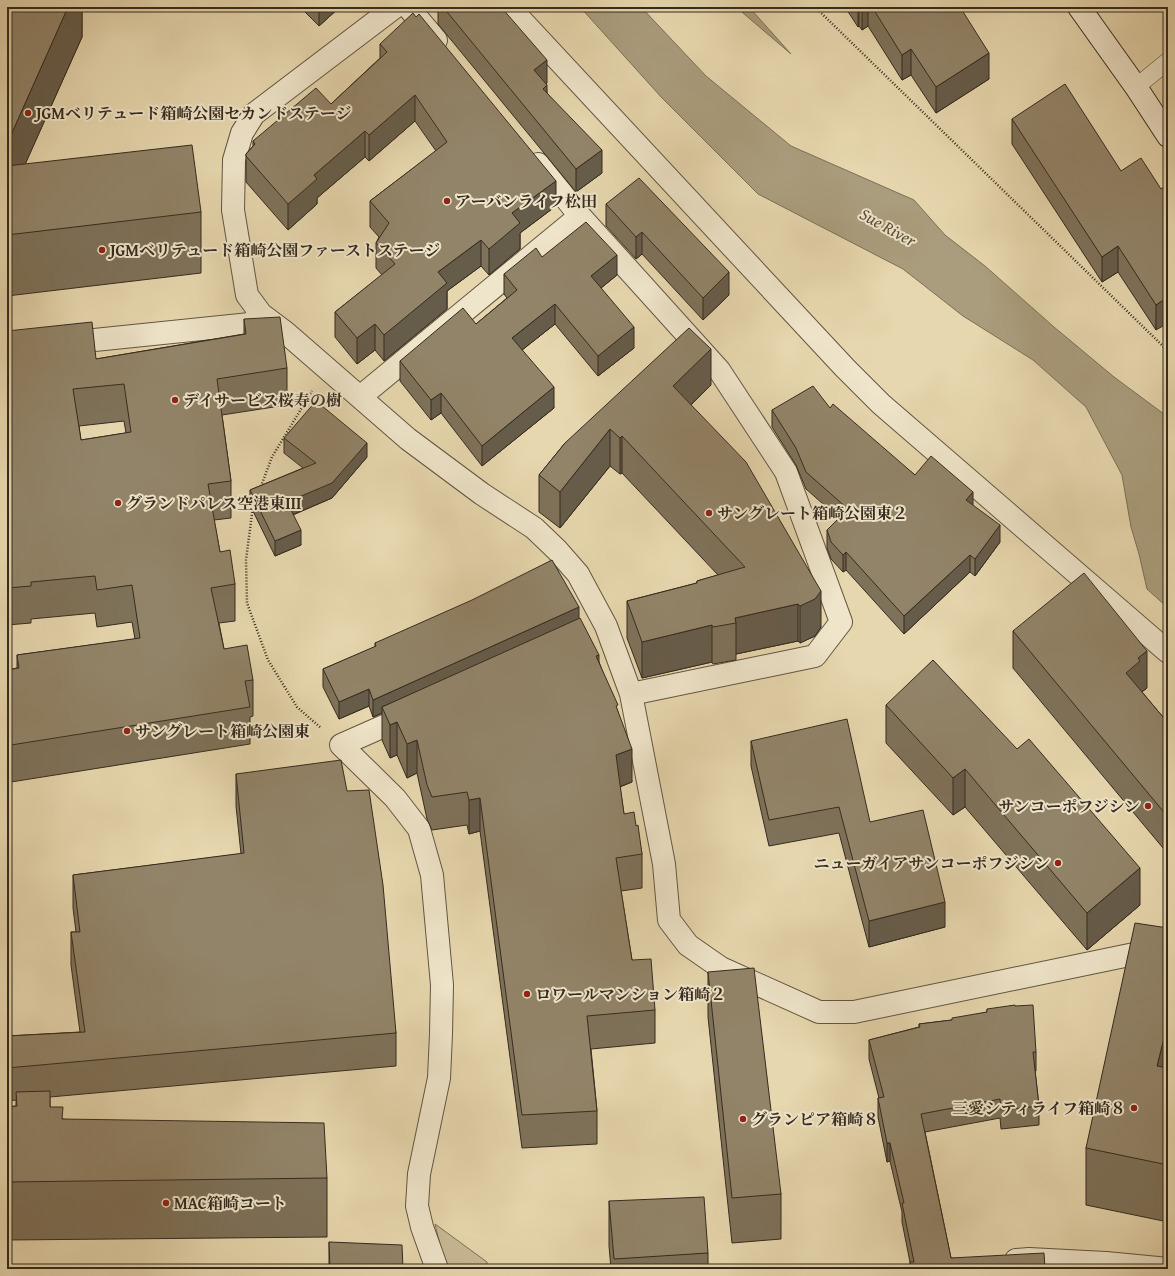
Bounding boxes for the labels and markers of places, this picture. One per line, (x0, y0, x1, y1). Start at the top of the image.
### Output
place label: JGMベリテュード箱崎公園セカンドステージ (33, 101, 351, 125)
marker: JGMベリテュード箱崎公園セカンドステージ (23, 108, 33, 118)
place label: アーバンライフ松田 (455, 189, 597, 213)
marker: アーバンライフ松田 (442, 196, 452, 206)
place label: JGMベリテュード箱崎公園ファーストステージ (107, 238, 440, 262)
marker: JGMベリテュード箱崎公園ファーストステージ (97, 245, 107, 255)
place label: デイサービス桜寿の樹 (183, 388, 342, 412)
marker: デイサービス桜寿の樹 (170, 395, 180, 405)
place label: グランドパレス空港東Ⅲ (126, 491, 301, 515)
marker: グランドパレス空港東Ⅲ (113, 498, 123, 508)
place label: サングレート箱崎公園東２ (717, 501, 908, 525)
marker: サングレート箱崎公園東２ (704, 508, 714, 518)
place label: サングレート箱崎公園東 (135, 719, 310, 743)
marker: サングレート箱崎公園東 (122, 726, 132, 736)
place label: サンコーポフジシン (998, 794, 1140, 818)
marker: サンコーポフジシン (1143, 801, 1153, 811)
place label: ニューガイアサンコーポフジシン (814, 851, 1050, 875)
marker: ニューガイアサンコーポフジシン (1053, 858, 1063, 868)
place label: ロワールマンション箱崎２ (535, 982, 726, 1006)
marker: ロワールマンション箱崎２ (522, 989, 532, 999)
place label: 三愛シティライフ箱崎８ (952, 1096, 1126, 1120)
marker: 三愛シティライフ箱崎８ (1129, 1103, 1139, 1113)
place label: グランピア箱崎８ (751, 1107, 879, 1131)
marker: グランピア箱崎８ (738, 1114, 748, 1124)
place label: MAC箱崎コート (174, 1191, 287, 1215)
marker: MAC箱崎コート (161, 1198, 171, 1208)

